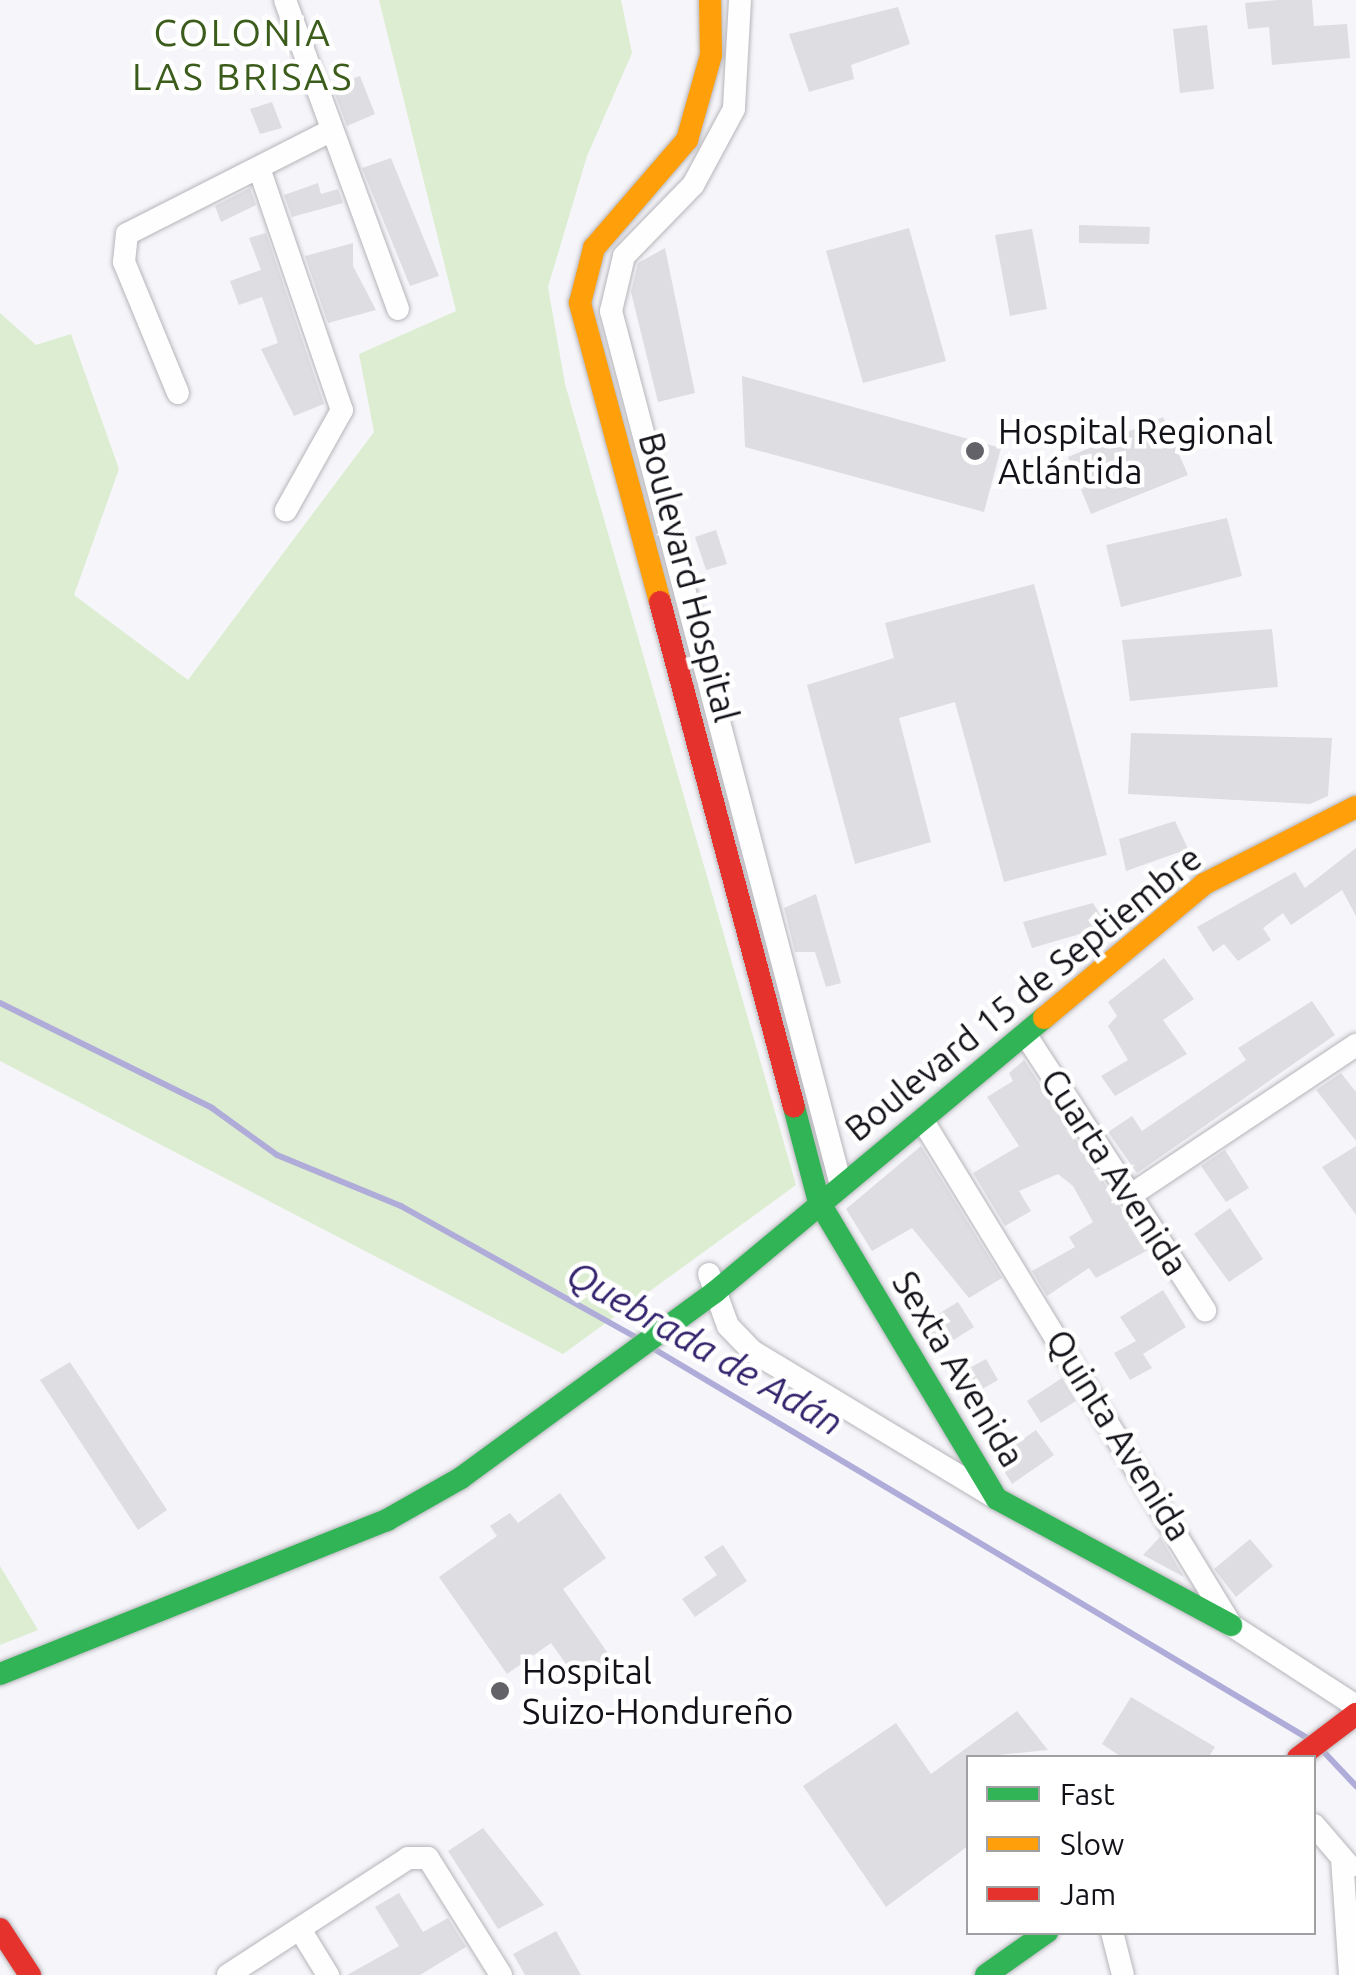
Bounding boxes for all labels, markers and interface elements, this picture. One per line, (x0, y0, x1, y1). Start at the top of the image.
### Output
district label: COLONIA LAS BRISAS (132, 10, 354, 100)
place label: Hospital Regional Atlántida (998, 410, 1273, 492)
street label: Boulevard Hospital (630, 428, 748, 726)
marker: Hospital Regional Atlántida (962, 438, 988, 464)
street label: Boulevard 15 de Septiembre (836, 836, 1210, 1150)
street label: Cuarta Avenida (1033, 1061, 1197, 1283)
water label: Quebrada de Adán (559, 1250, 851, 1446)
street label: Sexta Avenida (884, 1264, 1034, 1474)
street label: Quinta Avenida (1037, 1322, 1201, 1548)
place label: Hospital Suizo-Hondureño (522, 1650, 794, 1732)
marker: Hospital Suizo-Hondureño (487, 1678, 513, 1704)
legend (966, 1755, 1316, 1935)
text: Fast (1060, 1777, 1115, 1811)
text: Slow (1060, 1827, 1124, 1861)
text: Jam (1060, 1877, 1116, 1911)

